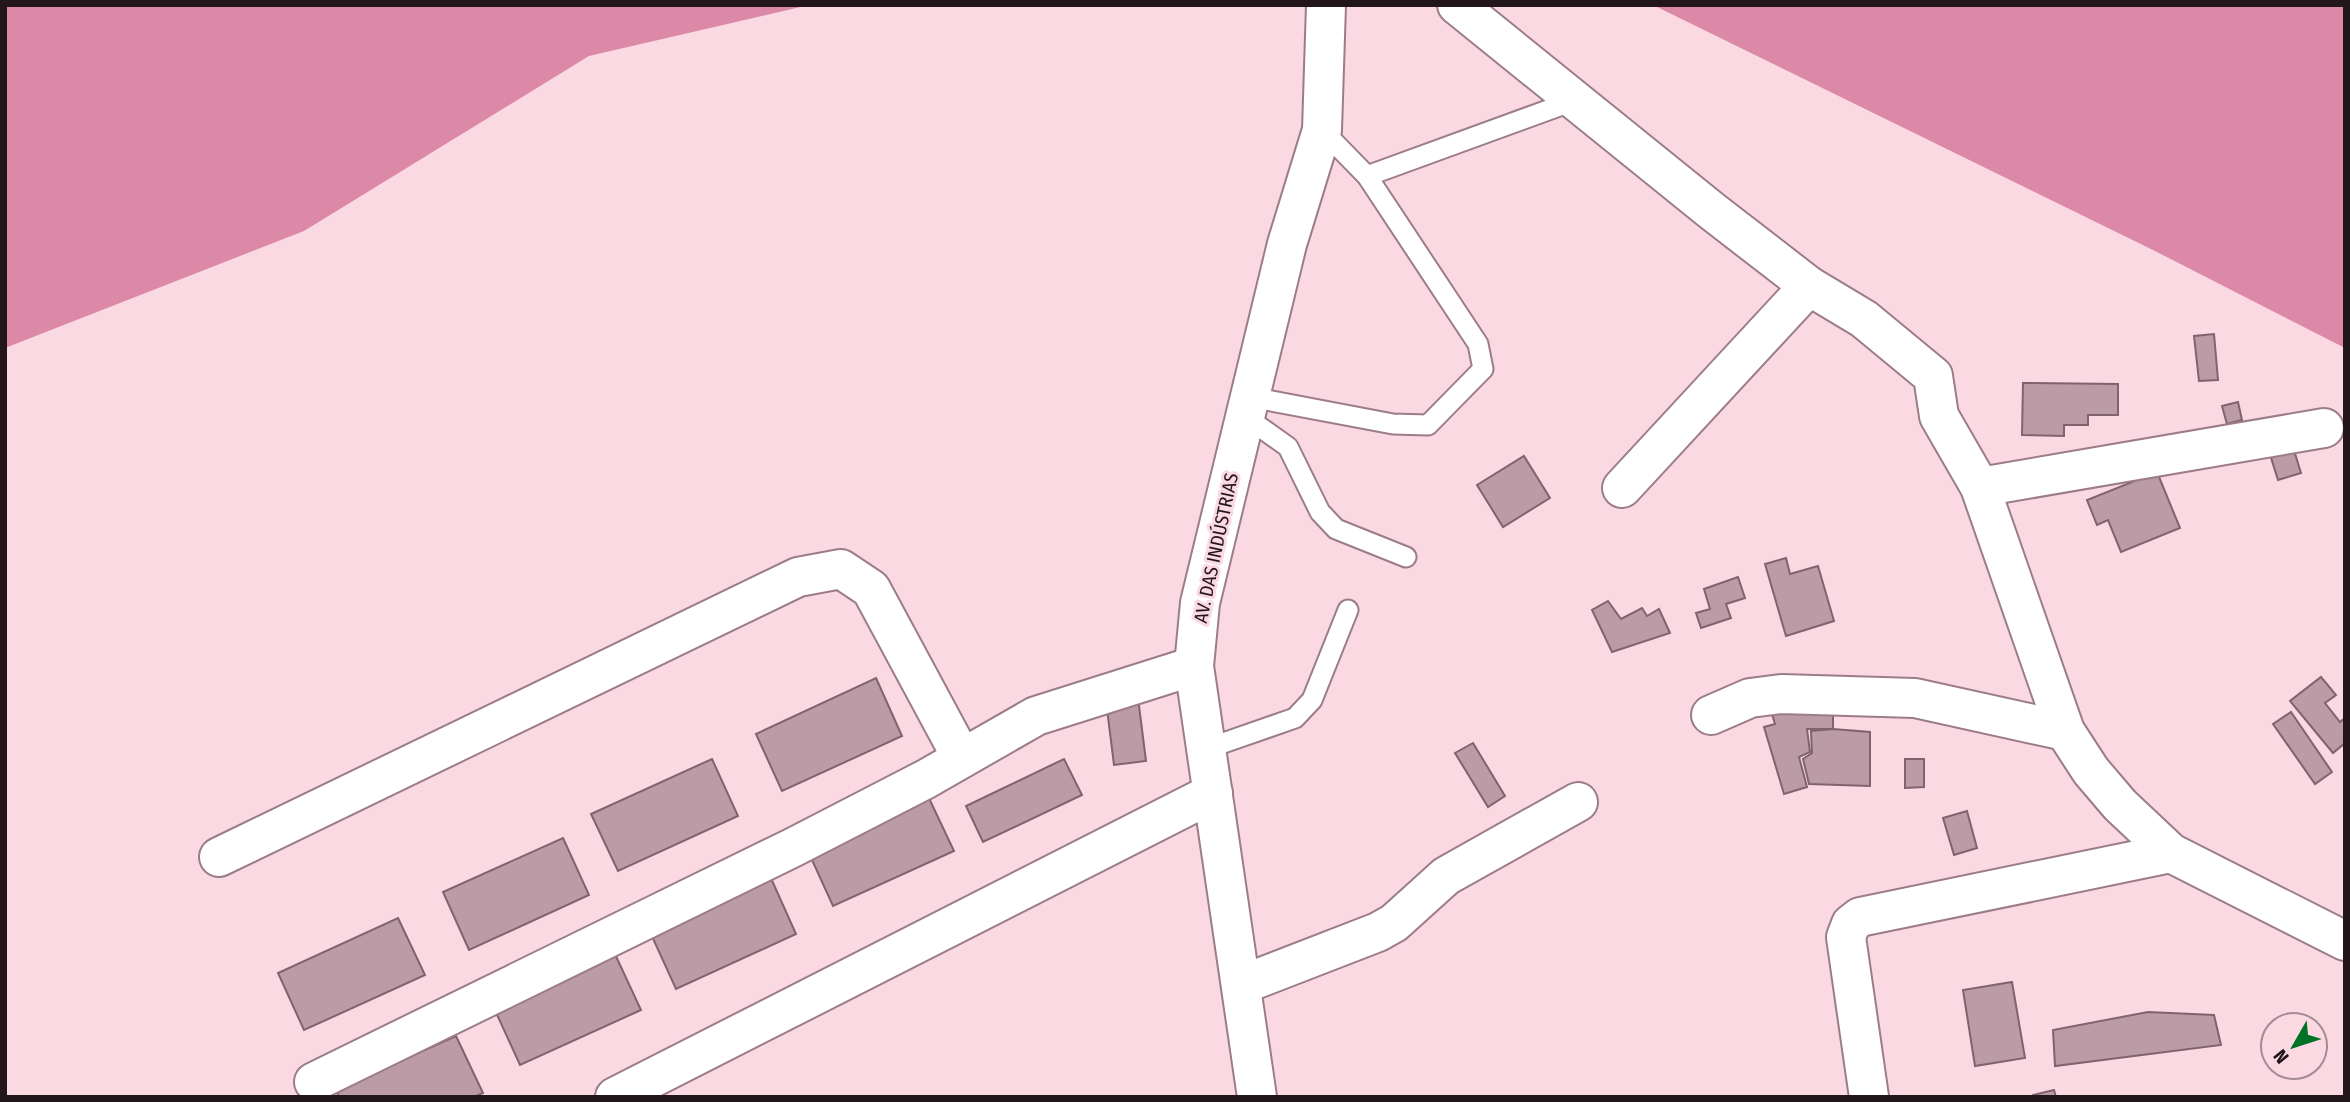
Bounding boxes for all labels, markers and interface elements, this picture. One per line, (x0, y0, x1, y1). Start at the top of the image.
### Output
street label: AV. DAS INDÚSTRIAS (1189, 471, 1243, 625)
north arrow (2259, 1011, 2329, 1081)
text: N (2269, 1045, 2294, 1068)

